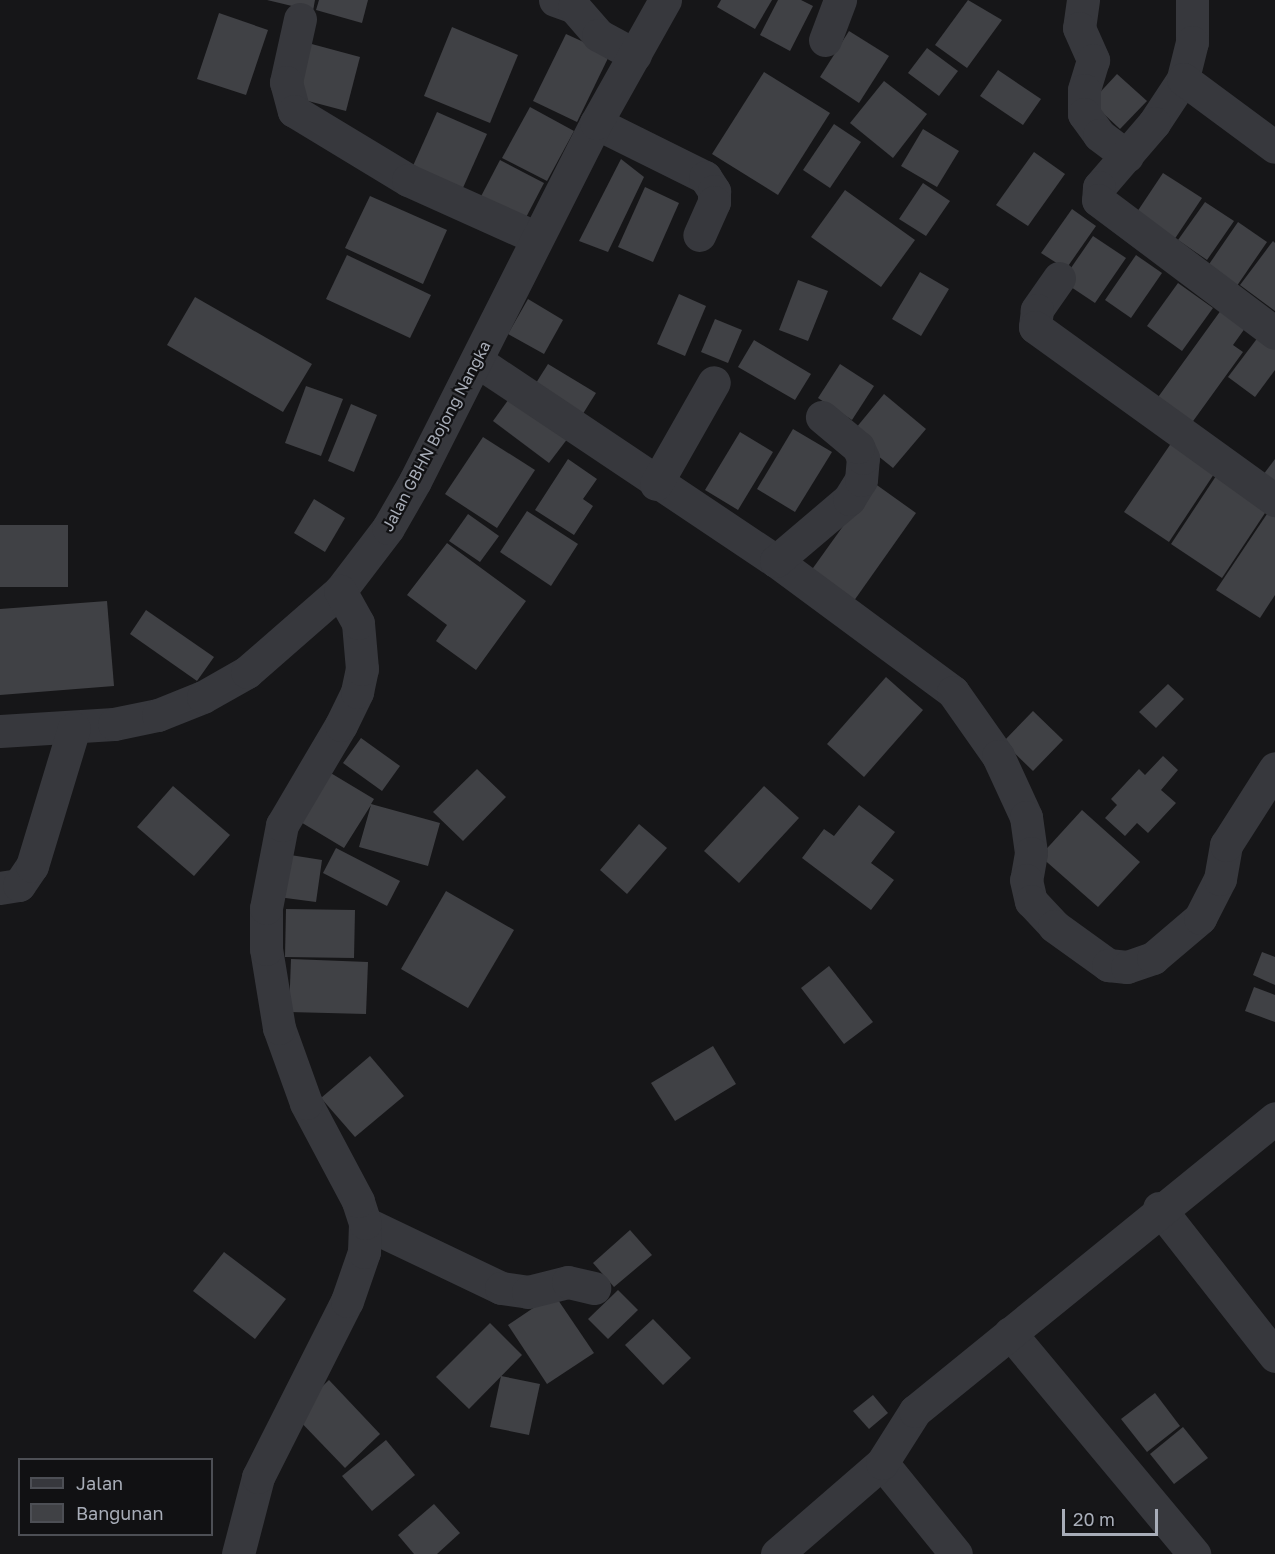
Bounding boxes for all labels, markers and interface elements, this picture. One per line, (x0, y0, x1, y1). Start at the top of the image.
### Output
street label: Jalan GBHN Bojong Nangka (378, 337, 494, 535)
legend (18, 1458, 213, 1536)
text: Jalan (76, 1472, 123, 1494)
scale bar (1065, 1497, 1161, 1535)
text: Bangunan (76, 1502, 164, 1524)
text: 20 m (1073, 1508, 1115, 1530)

